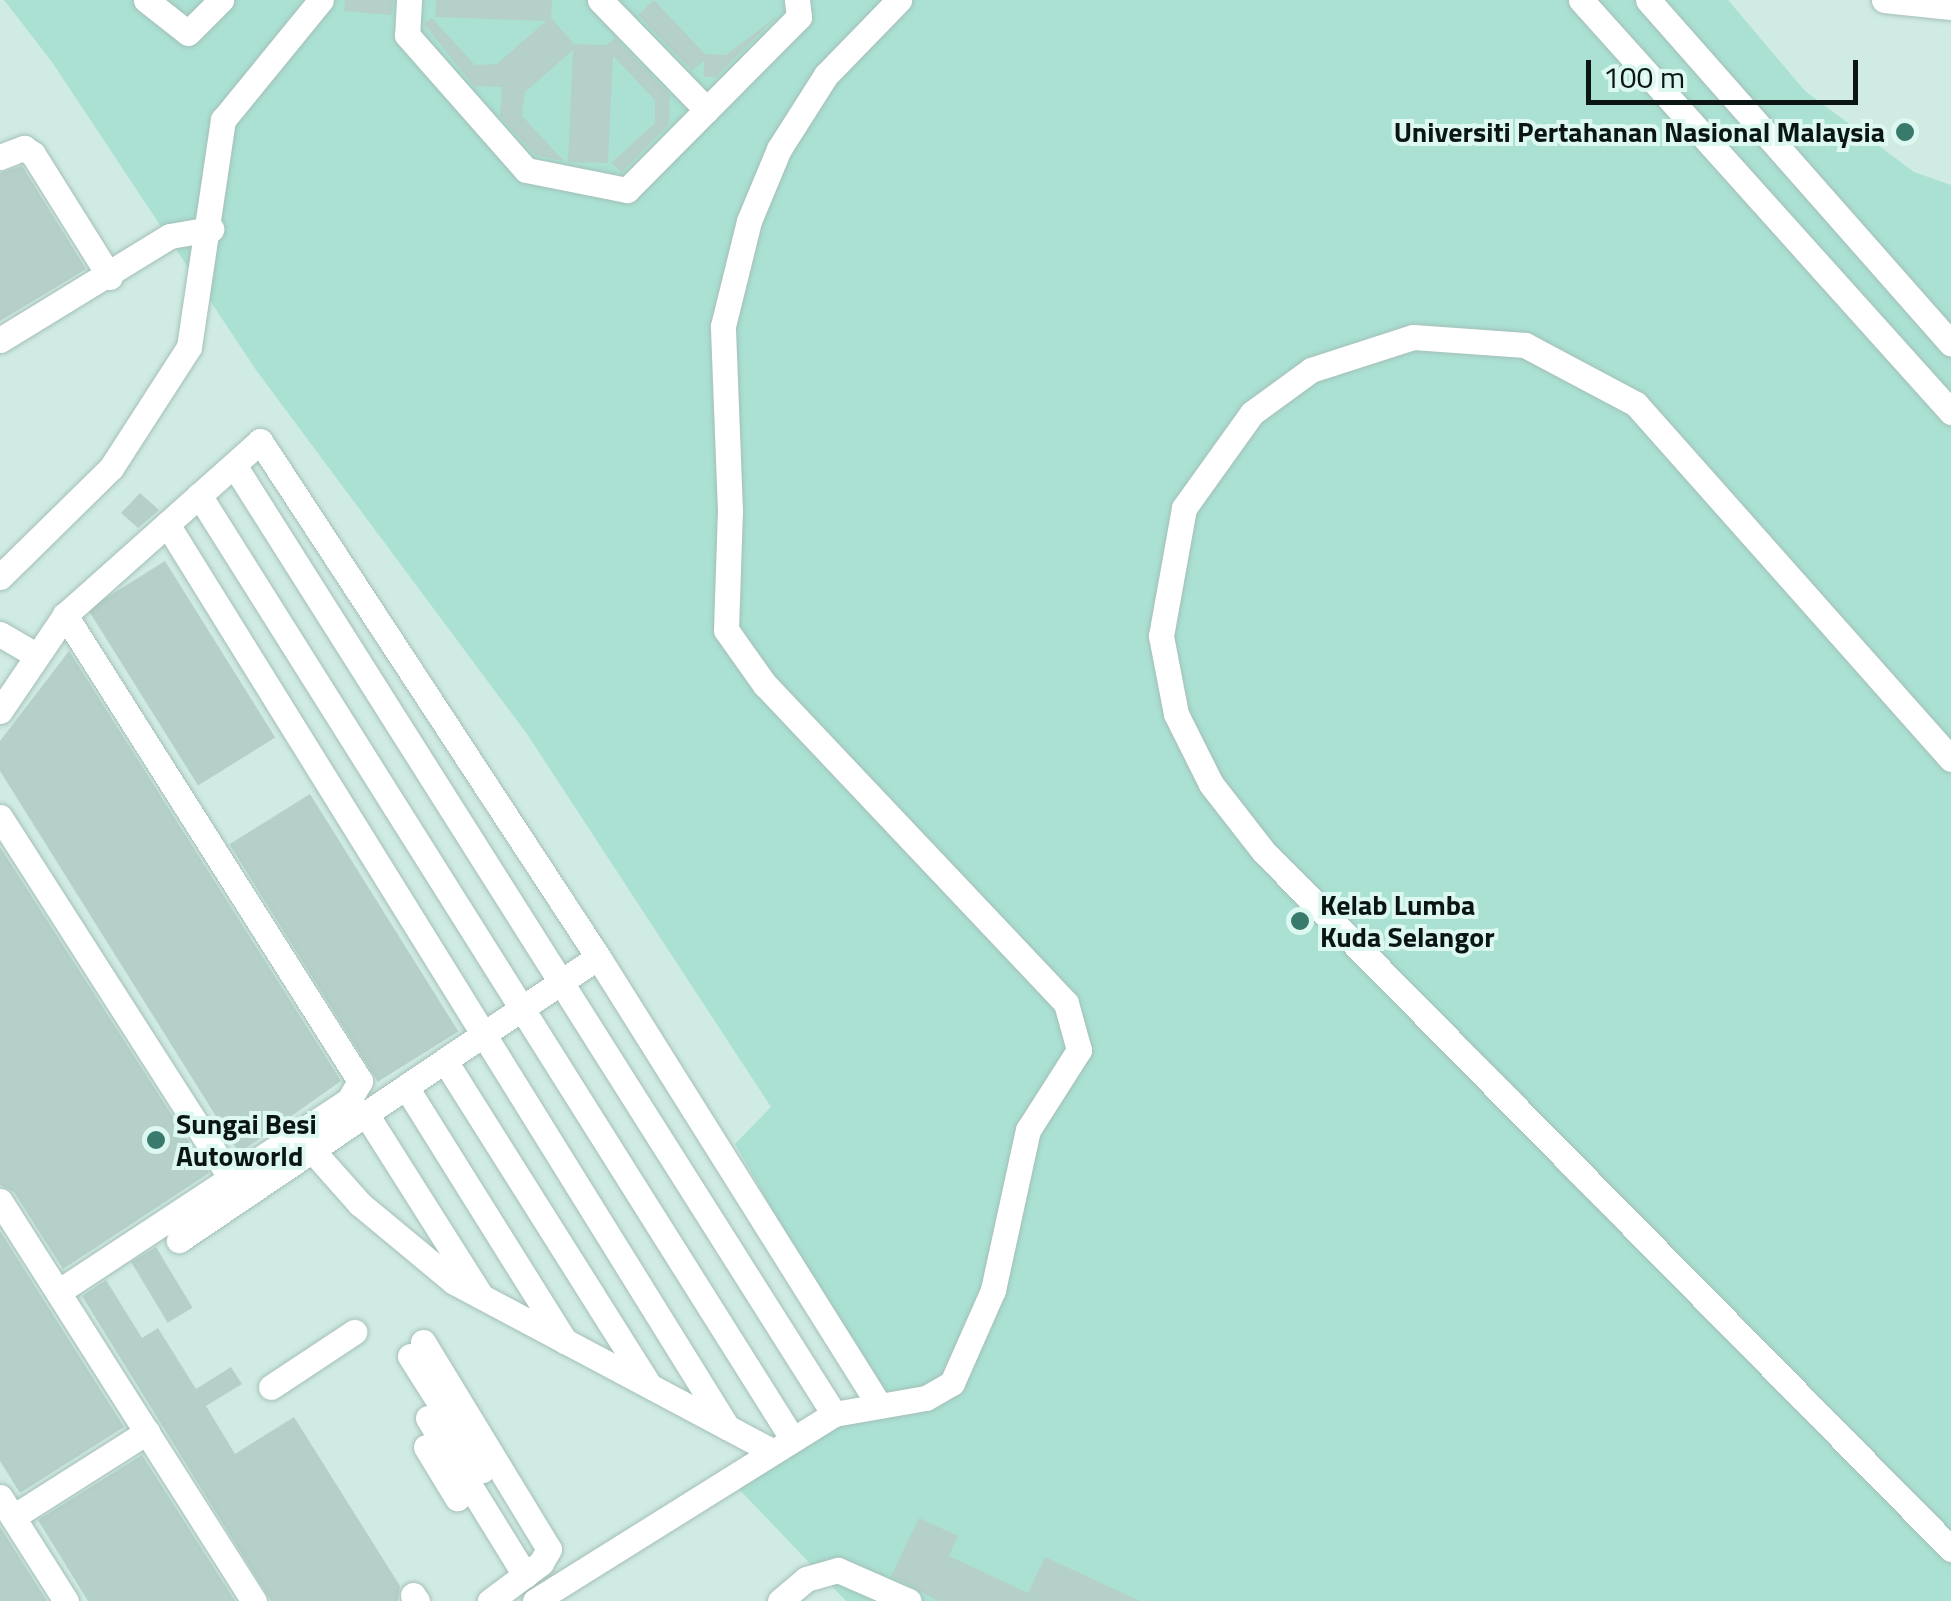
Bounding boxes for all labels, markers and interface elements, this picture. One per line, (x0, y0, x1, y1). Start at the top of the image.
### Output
scale bar (1591, 40, 1864, 102)
text: 100 m (1603, 54, 1685, 100)
place label: Universiti Pertahanan Nasional Malaysia (1394, 115, 1885, 149)
marker: Universiti Pertahanan Nasional Malaysia (1894, 121, 1916, 143)
place label: Kelab Lumba Kuda Selangor (1320, 888, 1495, 954)
marker: Kelab Lumba Kuda Selangor (1289, 910, 1311, 932)
place label: Sungai Besi Autoworld (176, 1107, 317, 1173)
marker: Sungai Besi Autoworld (145, 1129, 167, 1151)

